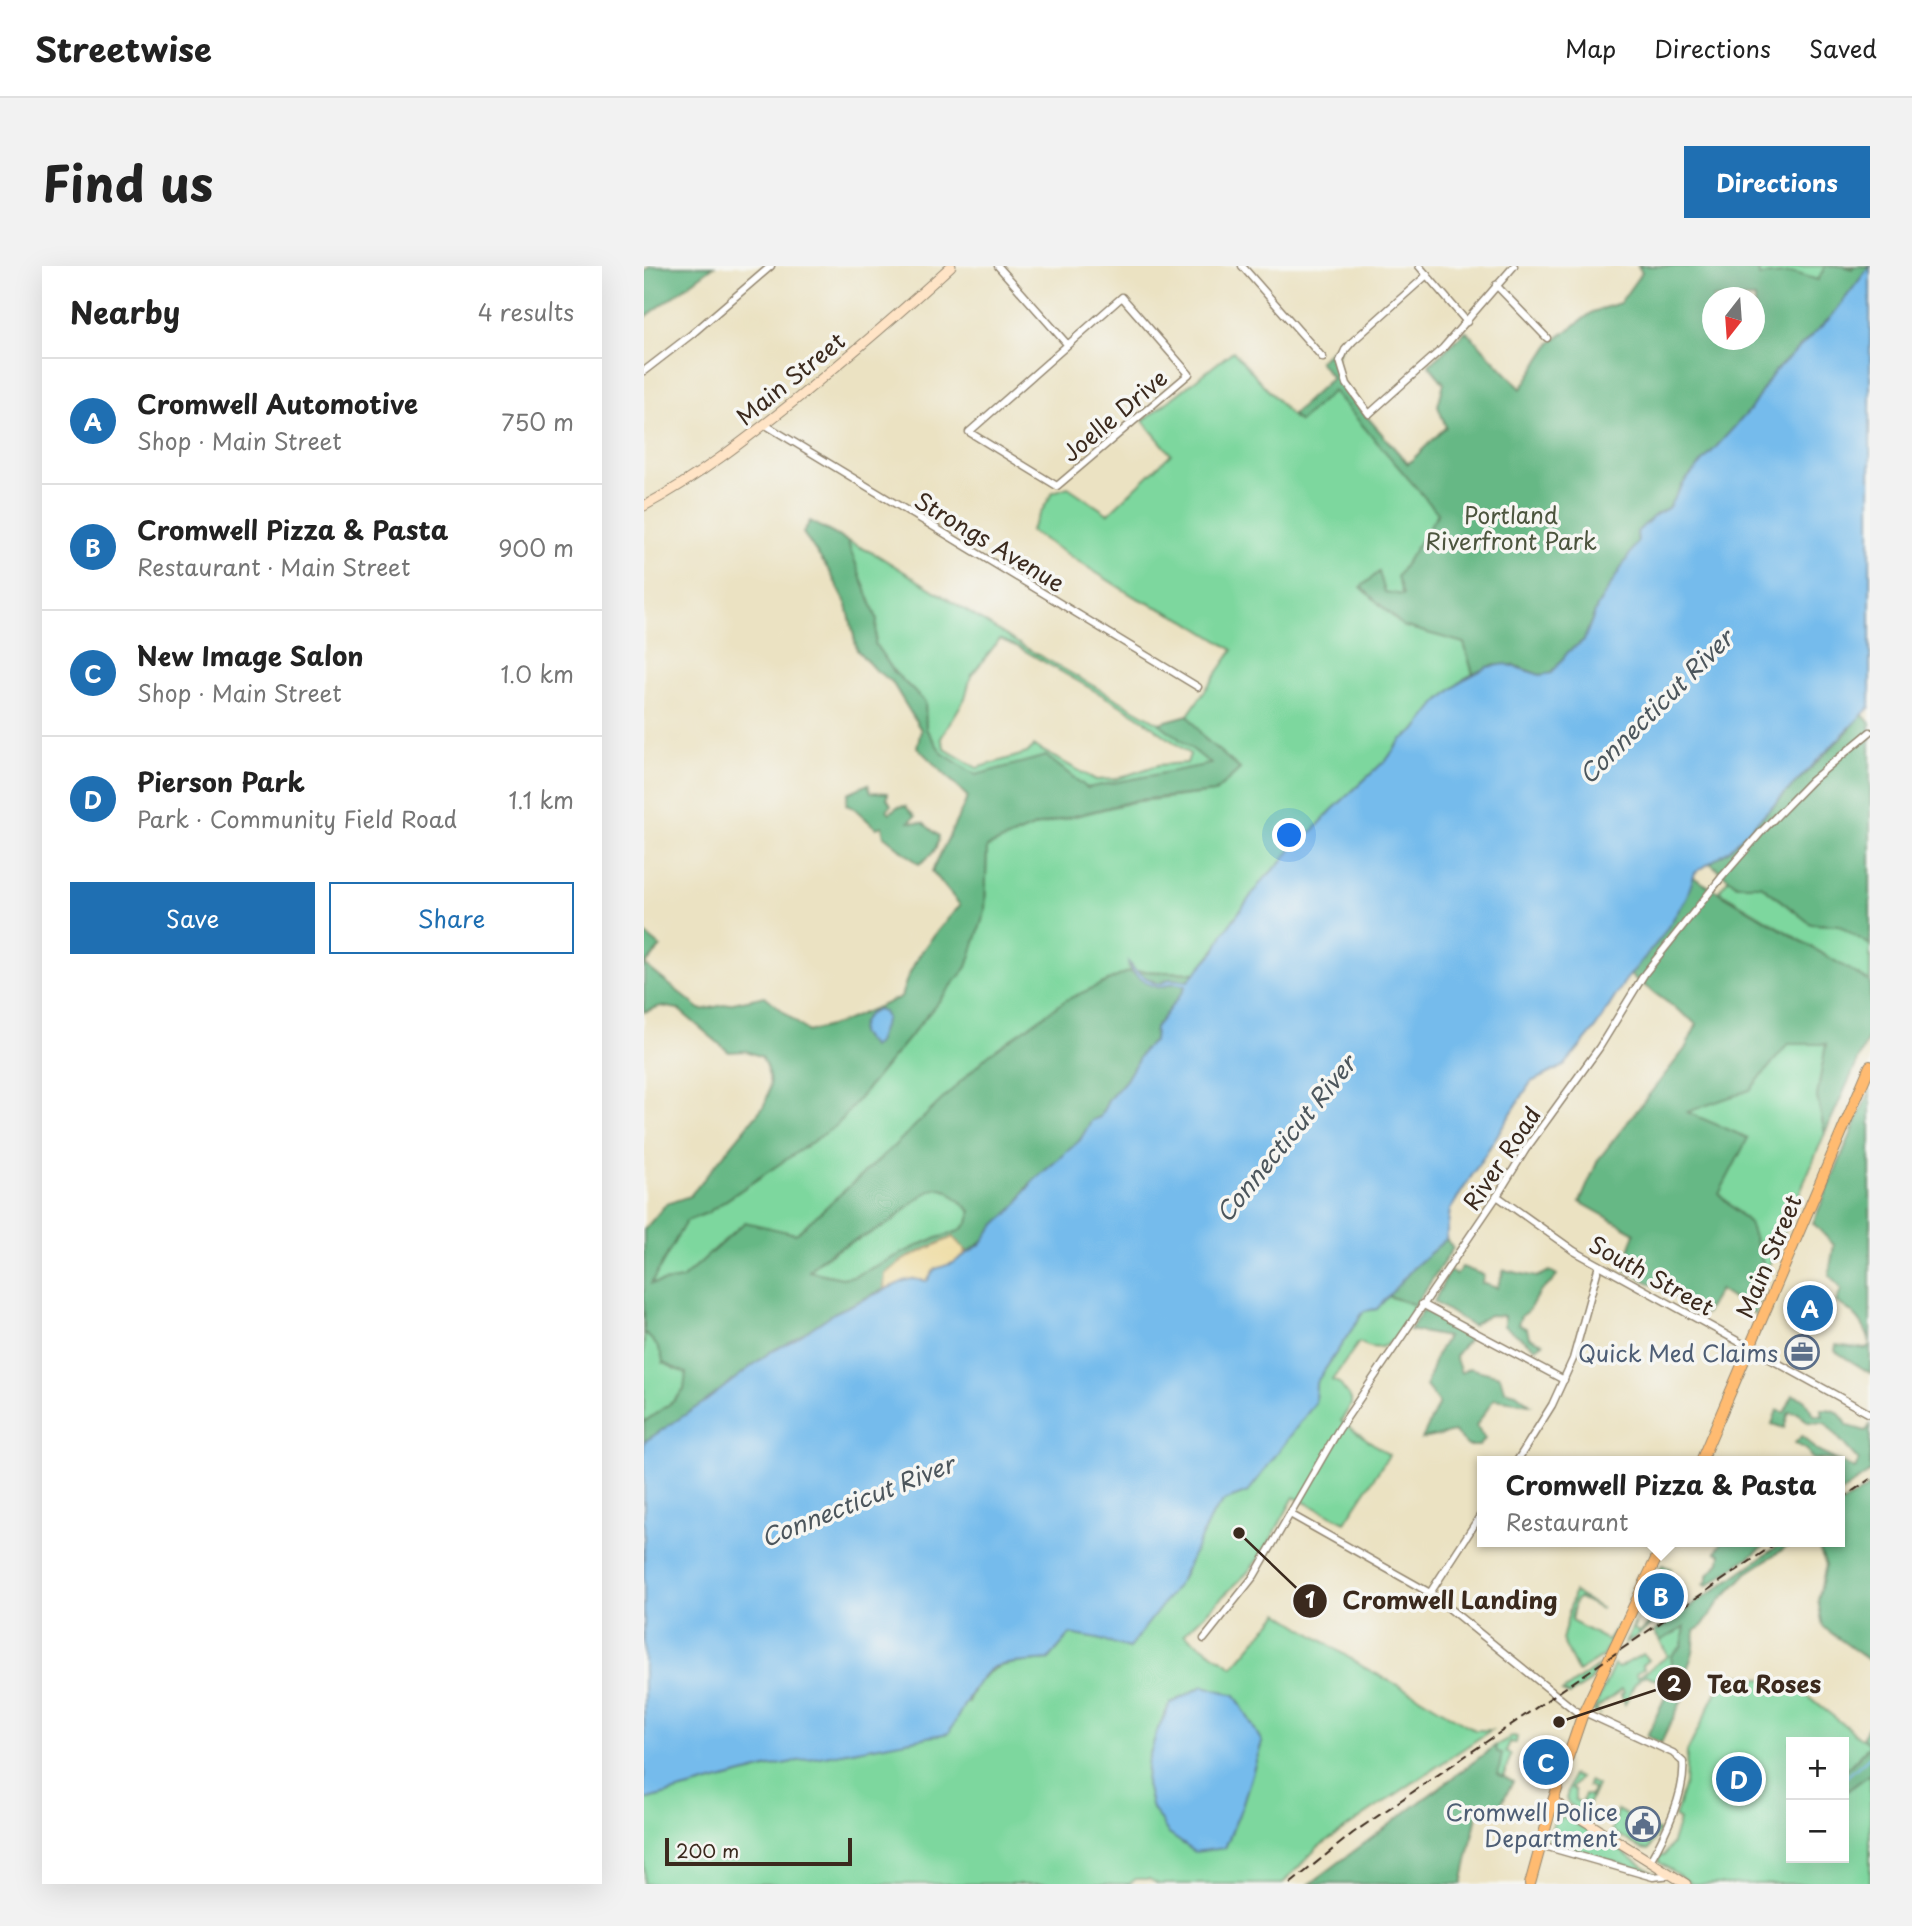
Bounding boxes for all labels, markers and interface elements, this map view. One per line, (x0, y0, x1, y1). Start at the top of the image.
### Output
text: Streetwise (35, 23, 212, 73)
text: Map (1565, 30, 1616, 66)
text: Directions (1654, 30, 1771, 66)
text: Saved (1809, 30, 1877, 66)
text: Find us (42, 145, 213, 219)
button: Directions (1684, 146, 1870, 218)
north arrow (1702, 287, 1765, 350)
text: Nearby (70, 289, 180, 334)
text: 4 results (478, 294, 574, 329)
street label: Main Street (728, 323, 852, 433)
street label: Joelle Drive (1054, 360, 1174, 470)
text: Cromwell Automotive (137, 384, 418, 423)
text: A (84, 404, 102, 439)
text: 750 m (501, 404, 574, 439)
text: Shop · Main Street (137, 423, 342, 458)
street label: Strongs Avenue (908, 482, 1072, 600)
park label: Portland Riverfront Park (1425, 497, 1597, 558)
text: Cromwell Pizza & Pasta (137, 510, 448, 549)
text: B (85, 530, 101, 565)
text: 900 m (498, 530, 574, 565)
text: Restaurant · Main Street (137, 549, 410, 584)
water label: Connecticut River (1570, 618, 1743, 791)
text: New Image Salon (137, 636, 363, 675)
text: C (84, 656, 102, 691)
text: 1.0 km (501, 656, 574, 691)
text: Shop · Main Street (137, 675, 342, 710)
text: Pierson Park (137, 762, 305, 801)
text: D (84, 782, 102, 817)
text: 1.1 km (508, 782, 574, 817)
text: Park · Community Field Road (137, 801, 457, 836)
your location (1272, 818, 1306, 852)
button: Save (70, 882, 315, 954)
button: Share (329, 882, 574, 954)
water label: Connecticut River (1206, 1044, 1366, 1229)
street label: River Road (1453, 1099, 1549, 1217)
street label: Main Street (1726, 1189, 1810, 1323)
street label: South Street (1583, 1226, 1721, 1324)
pin: A (1787, 1282, 1833, 1334)
office icon: Quick Med Claims (1783, 1333, 1821, 1371)
place label: Quick Med Claims (1578, 1335, 1778, 1370)
water label: Connecticut River (755, 1444, 962, 1555)
popup (1477, 1456, 1845, 1547)
text: Cromwell Pizza & Pasta (1505, 1465, 1817, 1504)
text: Restaurant (1505, 1504, 1628, 1539)
pin: B (1638, 1570, 1684, 1622)
callout: Cromwell Landing (1292, 1578, 1572, 1623)
text: Cromwell Landing (1342, 1581, 1558, 1617)
text: 1 (1305, 1583, 1315, 1615)
callout: Tea Roses (1657, 1662, 1836, 1707)
text: Tea Roses (1707, 1665, 1822, 1701)
text: 2 (1667, 1667, 1682, 1699)
pin: C (1523, 1736, 1569, 1788)
map controls (1786, 1737, 1849, 1863)
button: + (1786, 1737, 1849, 1800)
pin: D (1716, 1753, 1762, 1805)
place label: Cromwell Police Department (1445, 1794, 1618, 1855)
button: − (1786, 1800, 1849, 1863)
public building icon: Cromwell Police Department (1624, 1805, 1662, 1843)
scale bar (665, 1835, 852, 1867)
text: 200 m (676, 1836, 739, 1864)

